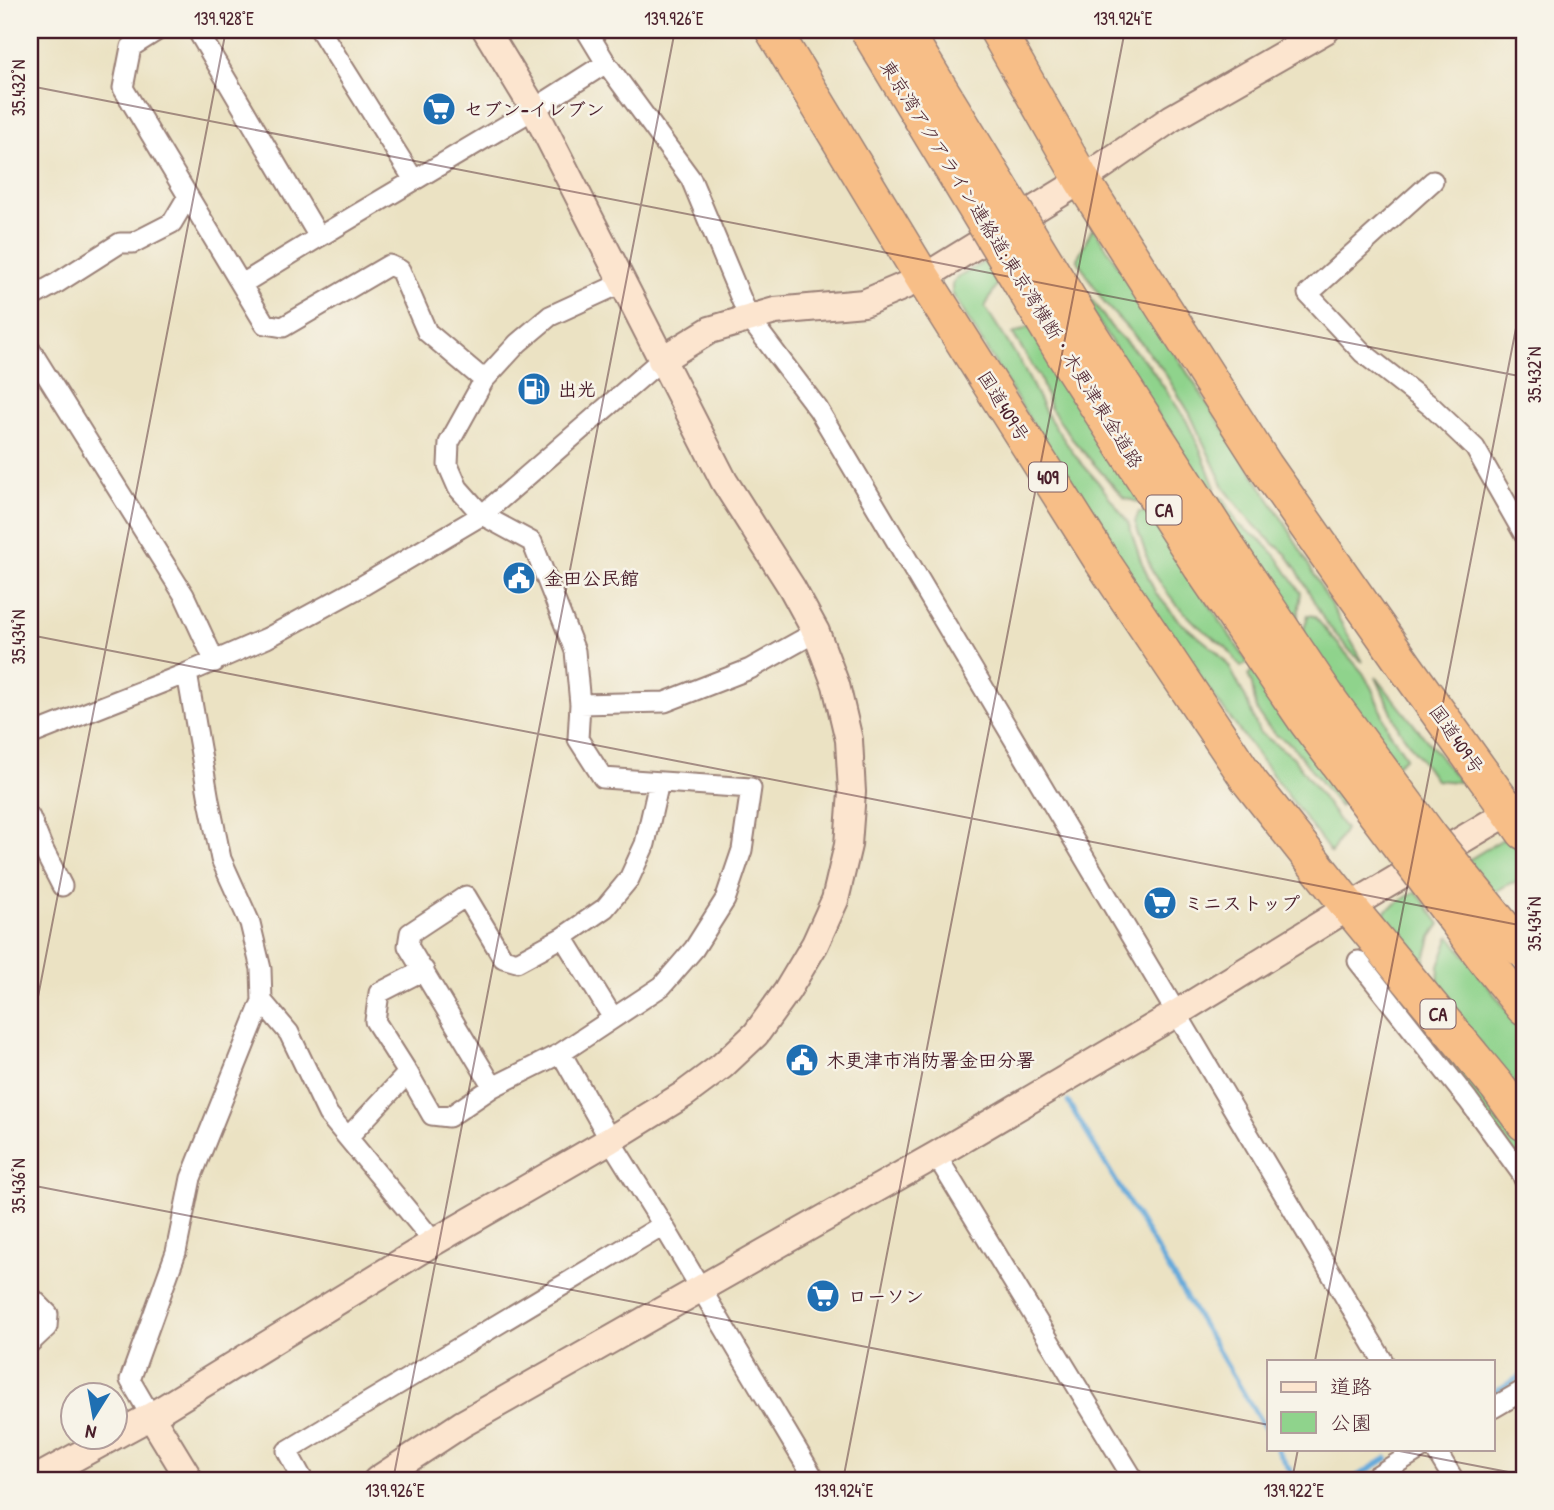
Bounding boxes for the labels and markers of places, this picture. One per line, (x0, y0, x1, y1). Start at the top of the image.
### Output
supermarket icon: セブン-イレブン (420, 90, 458, 128)
place label: セブン-イレブン (464, 96, 605, 122)
fuel station icon: 出光 (515, 370, 553, 408)
place label: 出光 (558, 376, 596, 402)
public building icon: 金田公民館 (500, 559, 538, 597)
place label: 金田公民館 (544, 565, 639, 591)
supermarket icon: ミニストップ (1141, 884, 1179, 922)
place label: ミニストップ (1184, 890, 1300, 916)
public building icon: 木更津市消防署金田分署 (783, 1041, 821, 1079)
place label: 木更津市消防署金田分署 (826, 1047, 1035, 1073)
supermarket icon: ローソン (804, 1277, 842, 1315)
place label: ローソン (848, 1283, 924, 1309)

